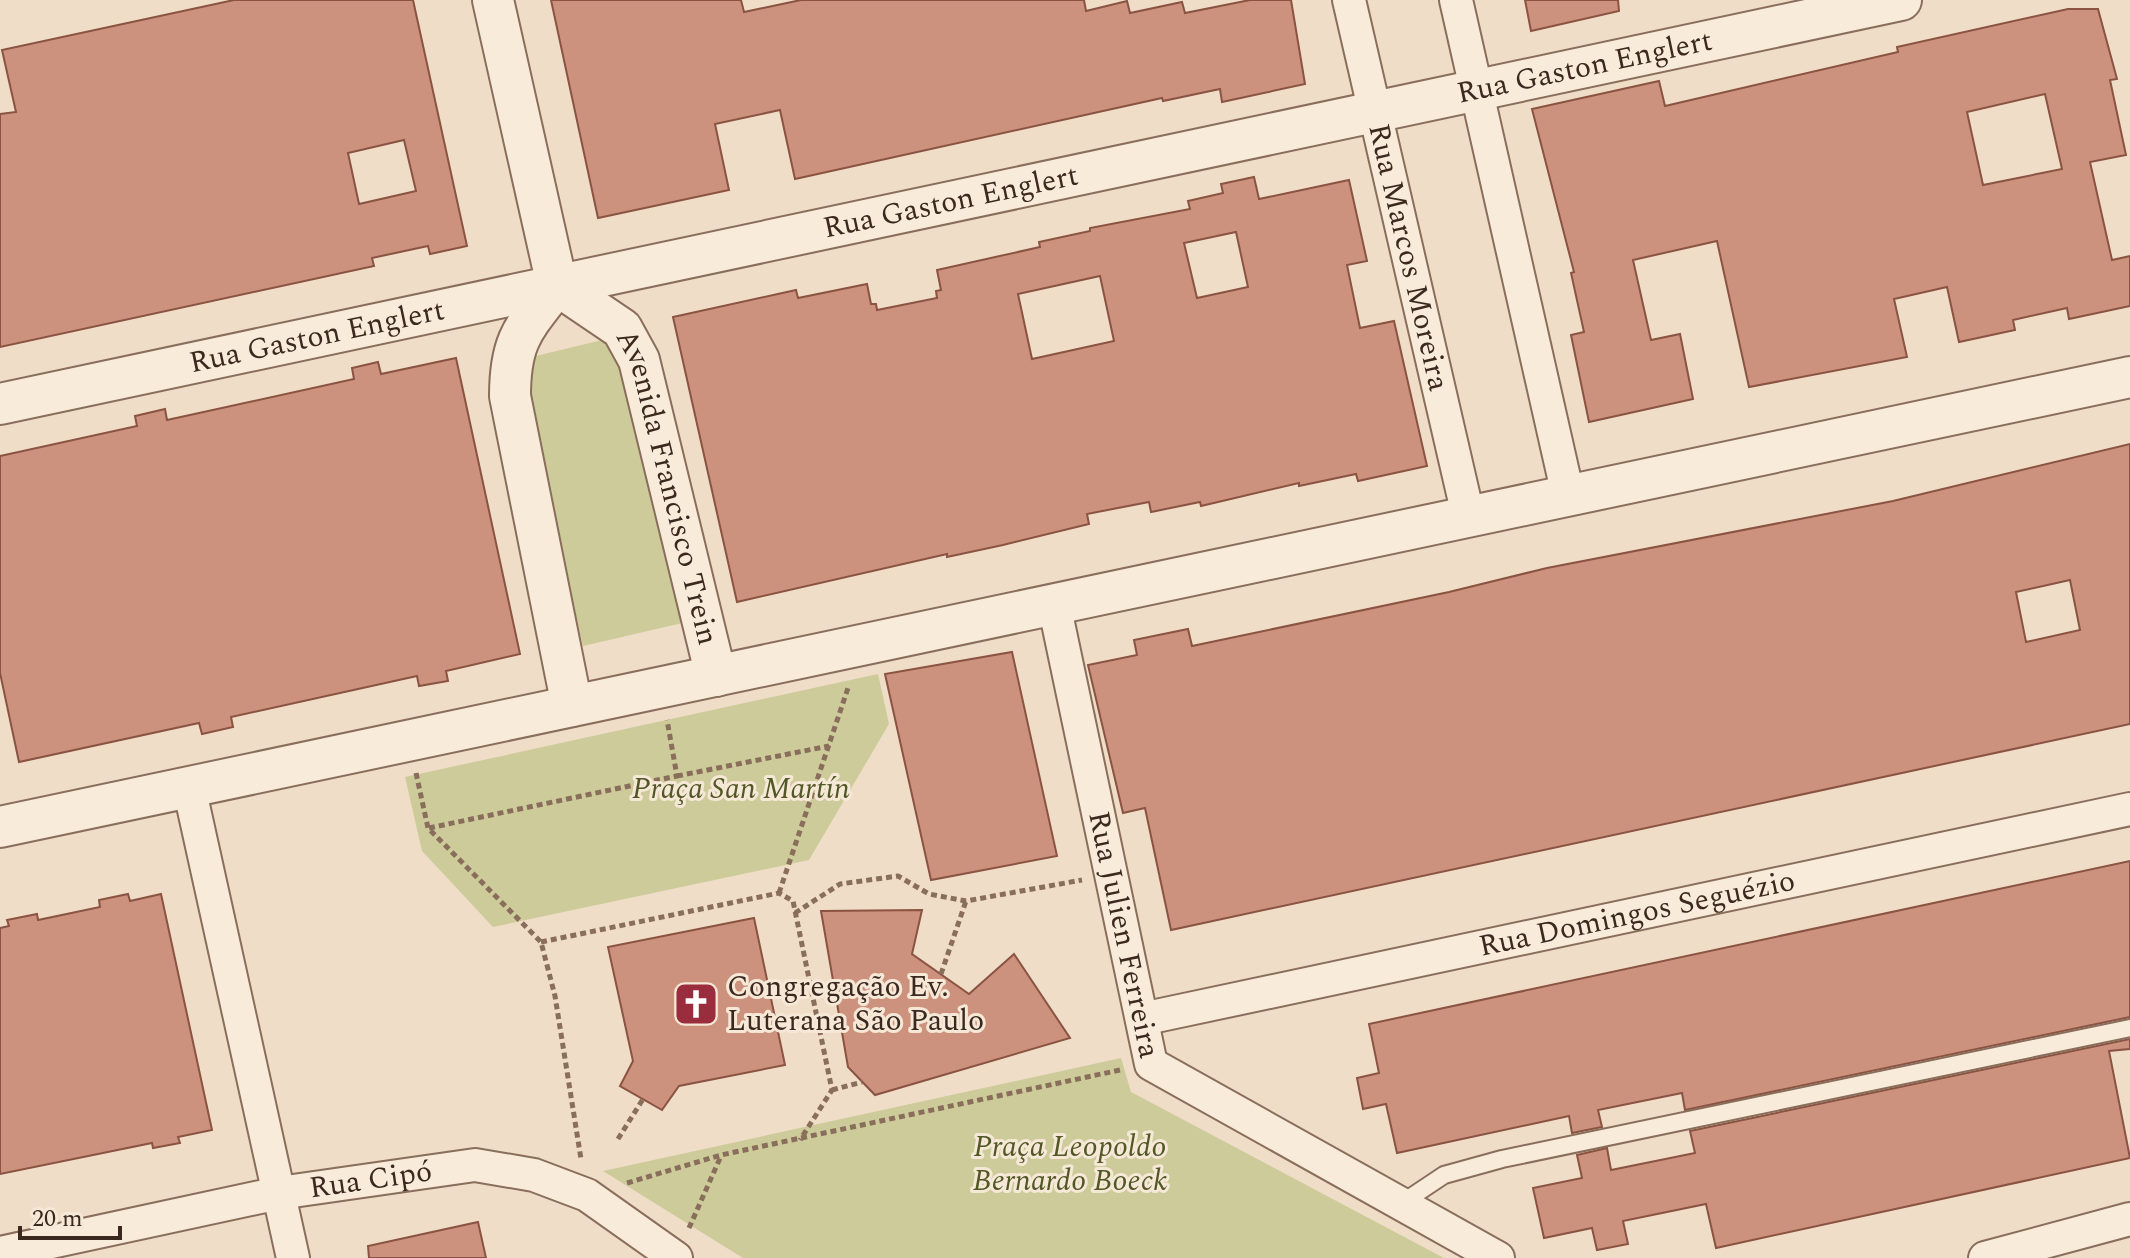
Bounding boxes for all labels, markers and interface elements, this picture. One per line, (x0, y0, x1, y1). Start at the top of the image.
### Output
street label: Rua Gaston Englert (1453, 18, 1717, 117)
street label: Rua Marcos Moreira (1355, 119, 1462, 396)
street label: Rua Gaston Englert (819, 152, 1083, 251)
street label: Rua Gaston Englert (185, 287, 449, 386)
street label: Avenida Francisco Trein (603, 320, 731, 650)
park label: Praça San Martín (632, 766, 850, 812)
street label: Rua Julien Ferreira (1075, 807, 1172, 1063)
street label: Rua Domingos Seguézio (1475, 858, 1799, 970)
place label: Congregação Ev. Luterana São Paulo (727, 964, 984, 1044)
church icon: Congregação Ev. Luterana São Paulo (672, 980, 720, 1028)
park label: Praça Leopoldo Bernardo Boeck (973, 1124, 1167, 1204)
street label: Rua Cipó (306, 1148, 435, 1211)
scale bar (20, 1190, 120, 1240)
text: 20 m (32, 1201, 83, 1237)

